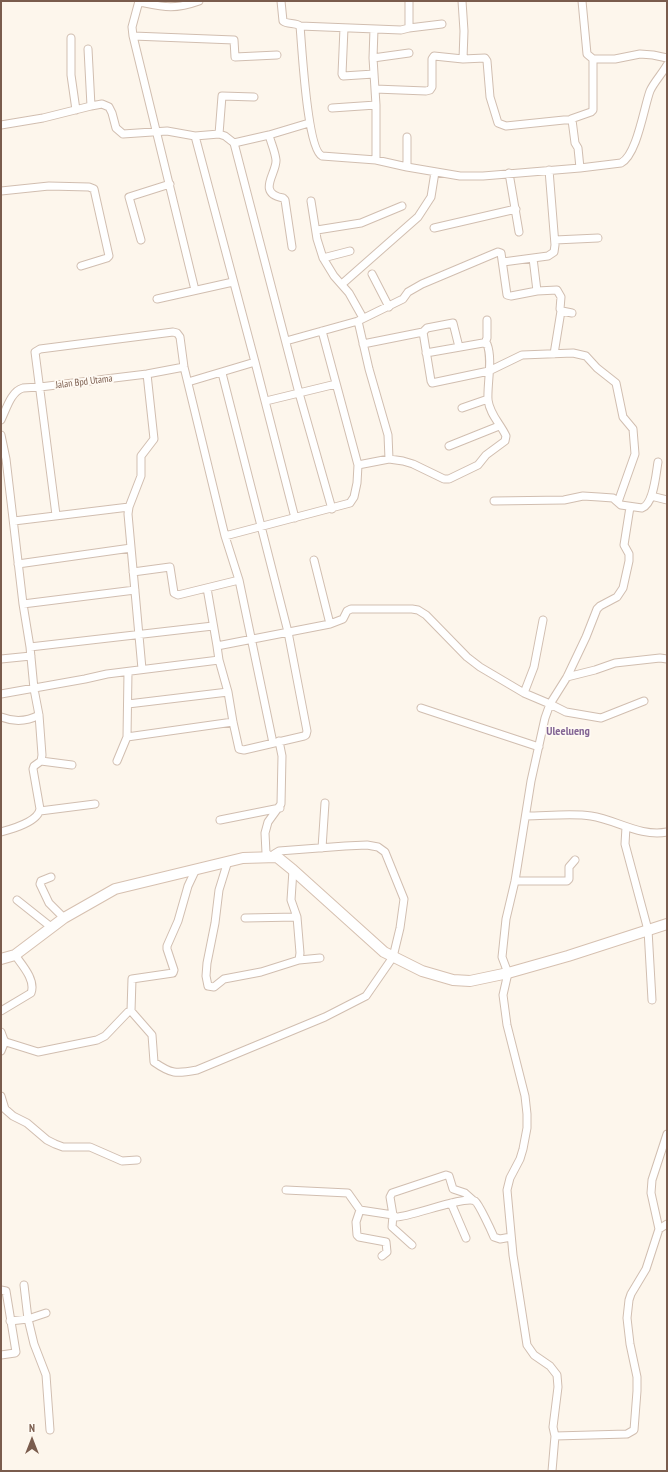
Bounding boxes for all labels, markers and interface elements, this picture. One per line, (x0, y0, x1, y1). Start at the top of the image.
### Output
street label: Jalan Bpd Utama (55, 373, 113, 391)
district label: Uleelueng (546, 725, 590, 739)
north arrow (12, 1420, 52, 1460)
text: N (29, 1421, 35, 1435)

